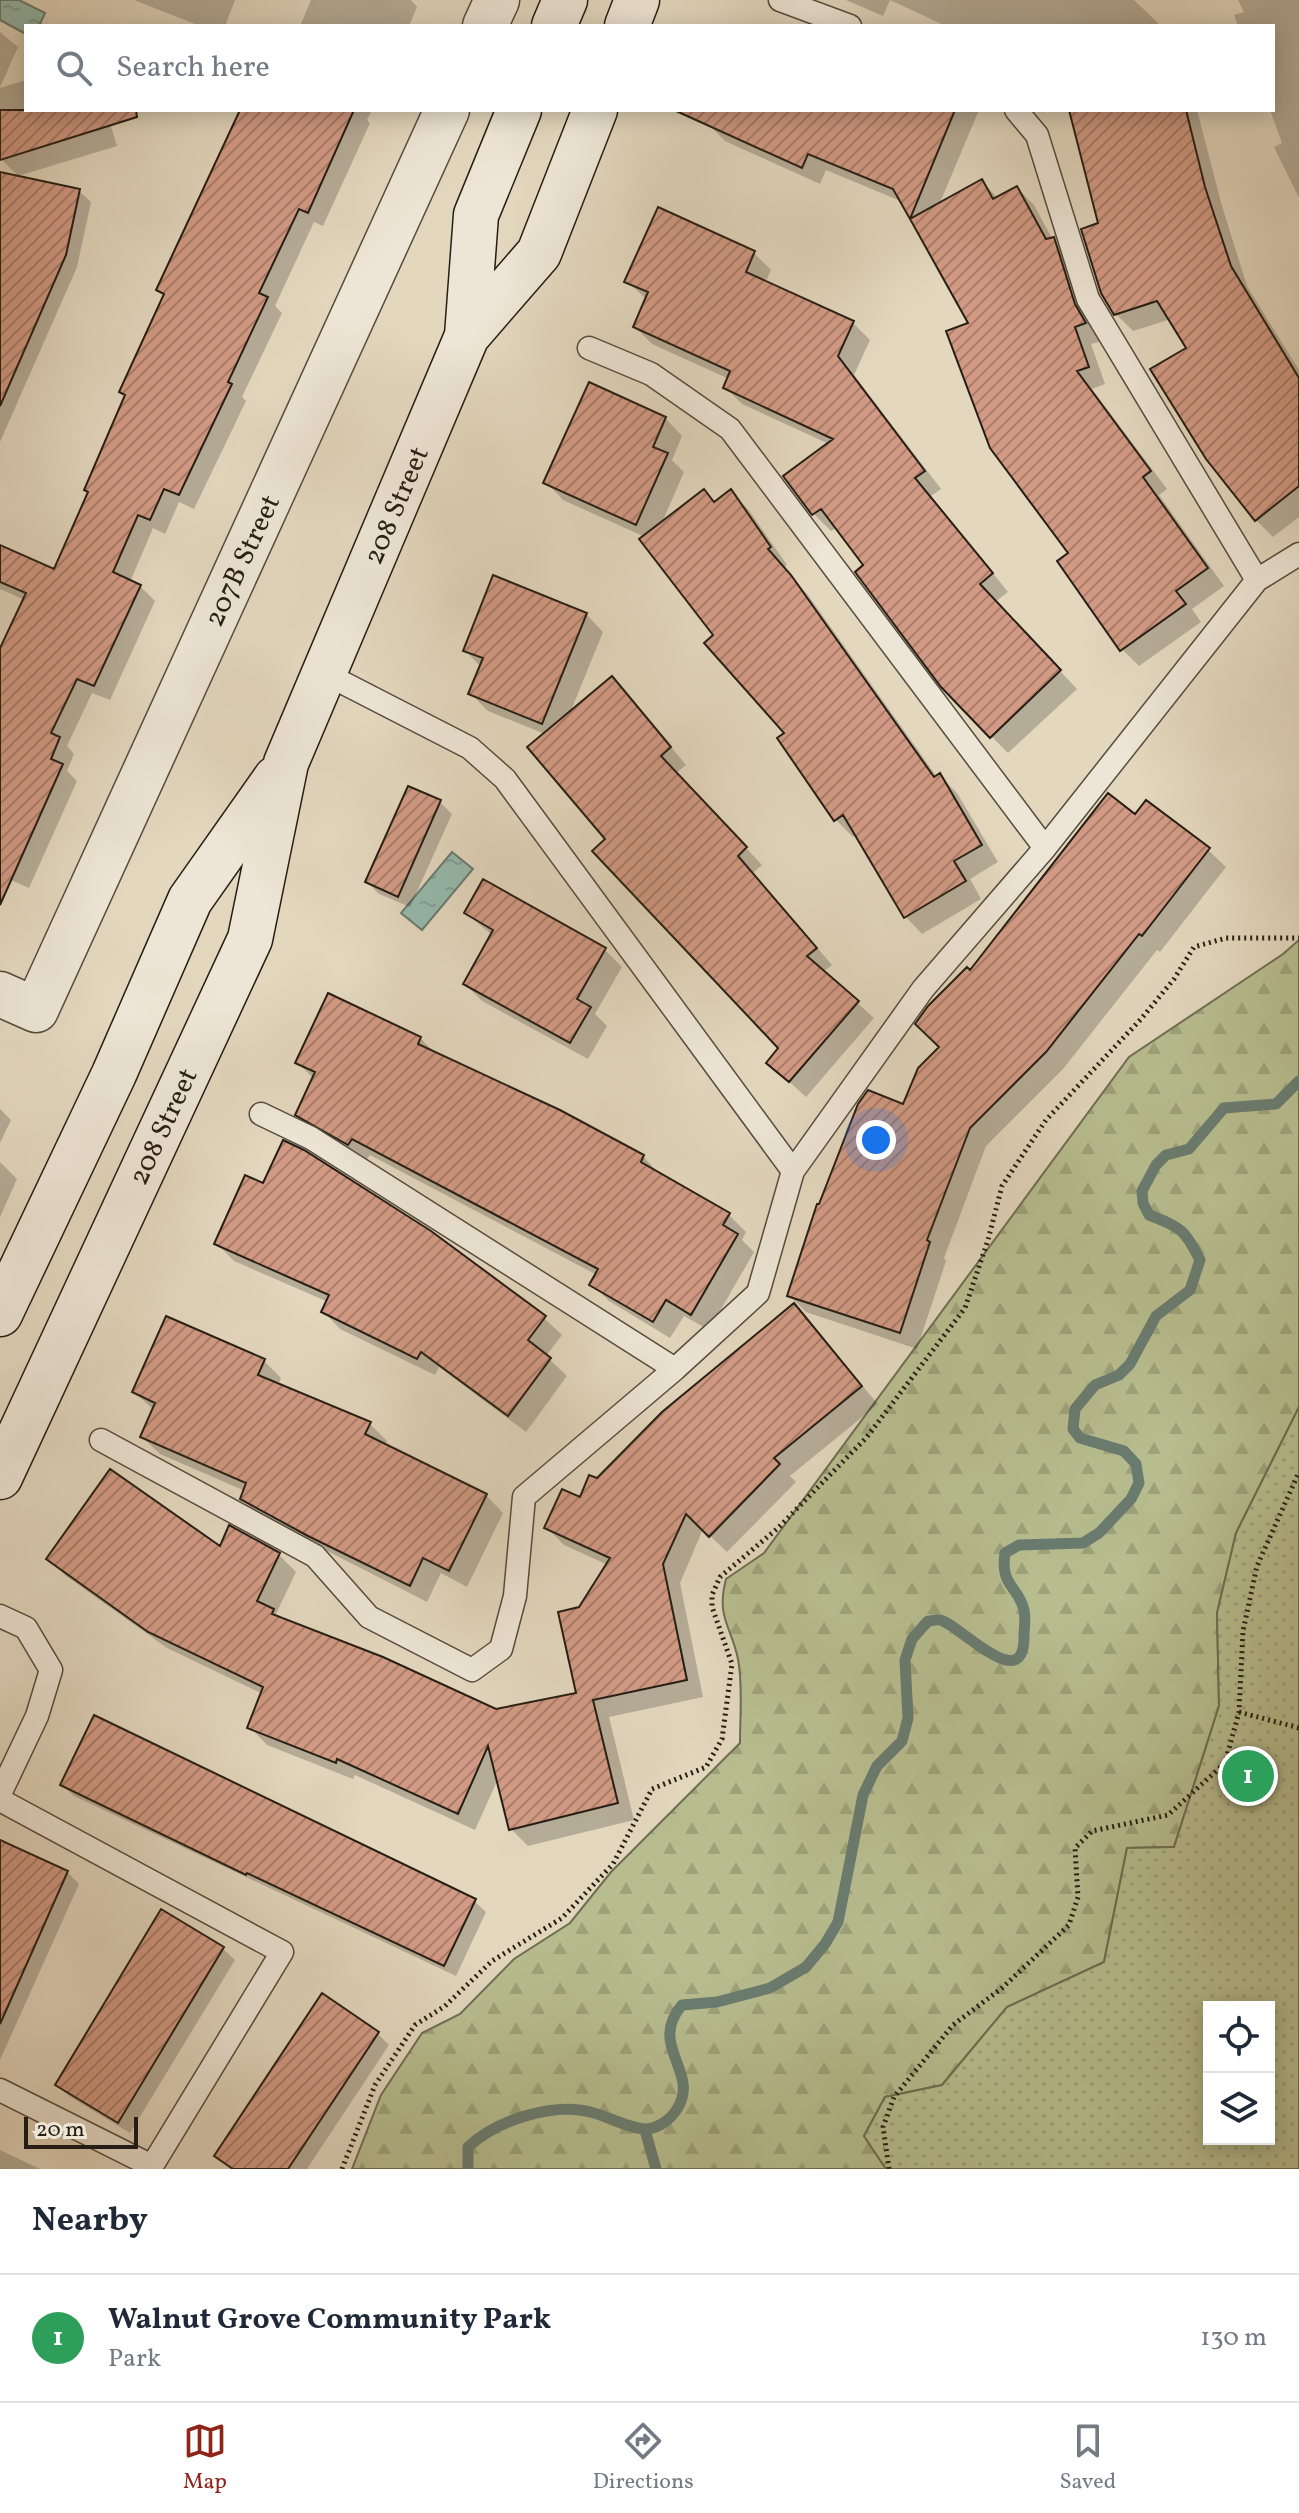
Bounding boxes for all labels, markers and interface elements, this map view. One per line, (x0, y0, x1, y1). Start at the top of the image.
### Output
search box (24, 24, 1275, 112)
icon: search (52, 46, 96, 90)
text: Search here (116, 47, 270, 89)
street label: 208 Street (355, 441, 440, 571)
street label: 207B Street (196, 489, 291, 633)
street label: 208 Street (120, 1062, 208, 1192)
your location (856, 1120, 896, 1160)
pin: 1 (1222, 1746, 1274, 1806)
map controls (1203, 2001, 1275, 2145)
button: locate (1203, 2001, 1275, 2073)
button: layers (1203, 2073, 1275, 2145)
scale bar (24, 2113, 138, 2149)
text: 20 m (36, 2115, 85, 2146)
text: Nearby (32, 2198, 148, 2245)
text: Walnut Grove Community Park (108, 2299, 551, 2341)
text: 1 (53, 2320, 63, 2356)
text: 130 m (1200, 2320, 1267, 2356)
text: Park (108, 2341, 161, 2377)
tab: Map (183, 2419, 227, 2498)
tab: Directions (593, 2419, 694, 2498)
tab: Saved (1059, 2419, 1116, 2498)

